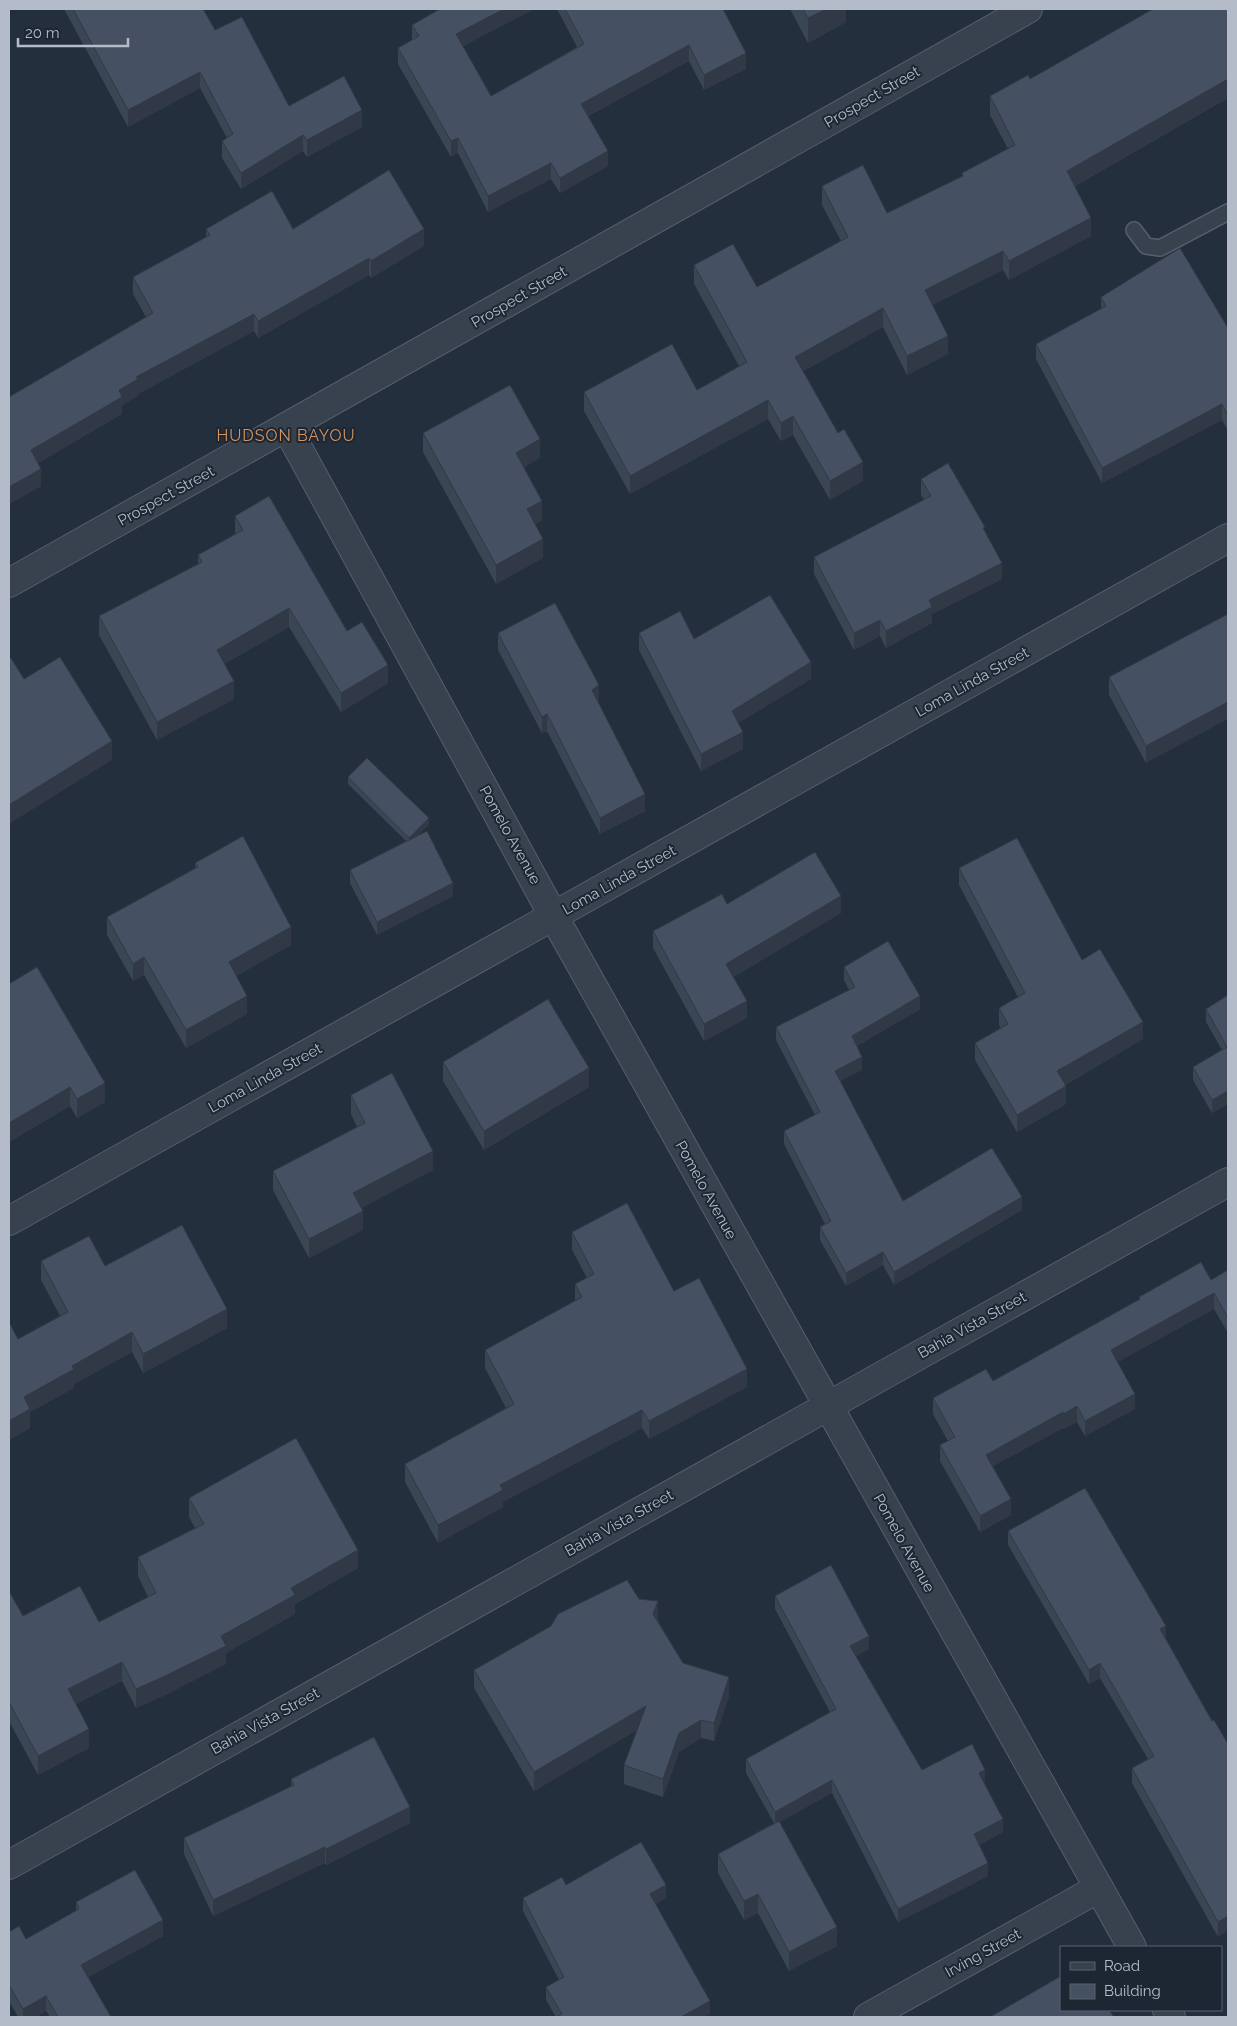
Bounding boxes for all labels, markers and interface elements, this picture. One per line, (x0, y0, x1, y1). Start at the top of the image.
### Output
scale bar (18, 15, 128, 47)
text: 20 m (25, 24, 60, 42)
street label: Prospect Street (821, 62, 923, 132)
street label: Prospect Street (468, 262, 570, 332)
district label: HUDSON BAYOU (216, 426, 356, 445)
street label: Prospect Street (115, 462, 217, 530)
street label: Loma Linda Street (912, 643, 1032, 721)
street label: Pomelo Avenue (476, 783, 545, 888)
street label: Loma Linda Street (559, 841, 679, 919)
street label: Loma Linda Street (205, 1039, 325, 1117)
street label: Pomelo Avenue (672, 1138, 741, 1243)
street label: Bahia Vista Street (915, 1288, 1029, 1362)
street label: Bahia Vista Street (562, 1486, 676, 1560)
street label: Pomelo Avenue (870, 1491, 939, 1596)
street label: Bahia Vista Street (208, 1684, 322, 1758)
street label: Irving Street (942, 1925, 1024, 1981)
legend (1060, 1946, 1222, 2011)
text: Road (1104, 1957, 1140, 1975)
text: Building (1104, 1982, 1161, 2000)

